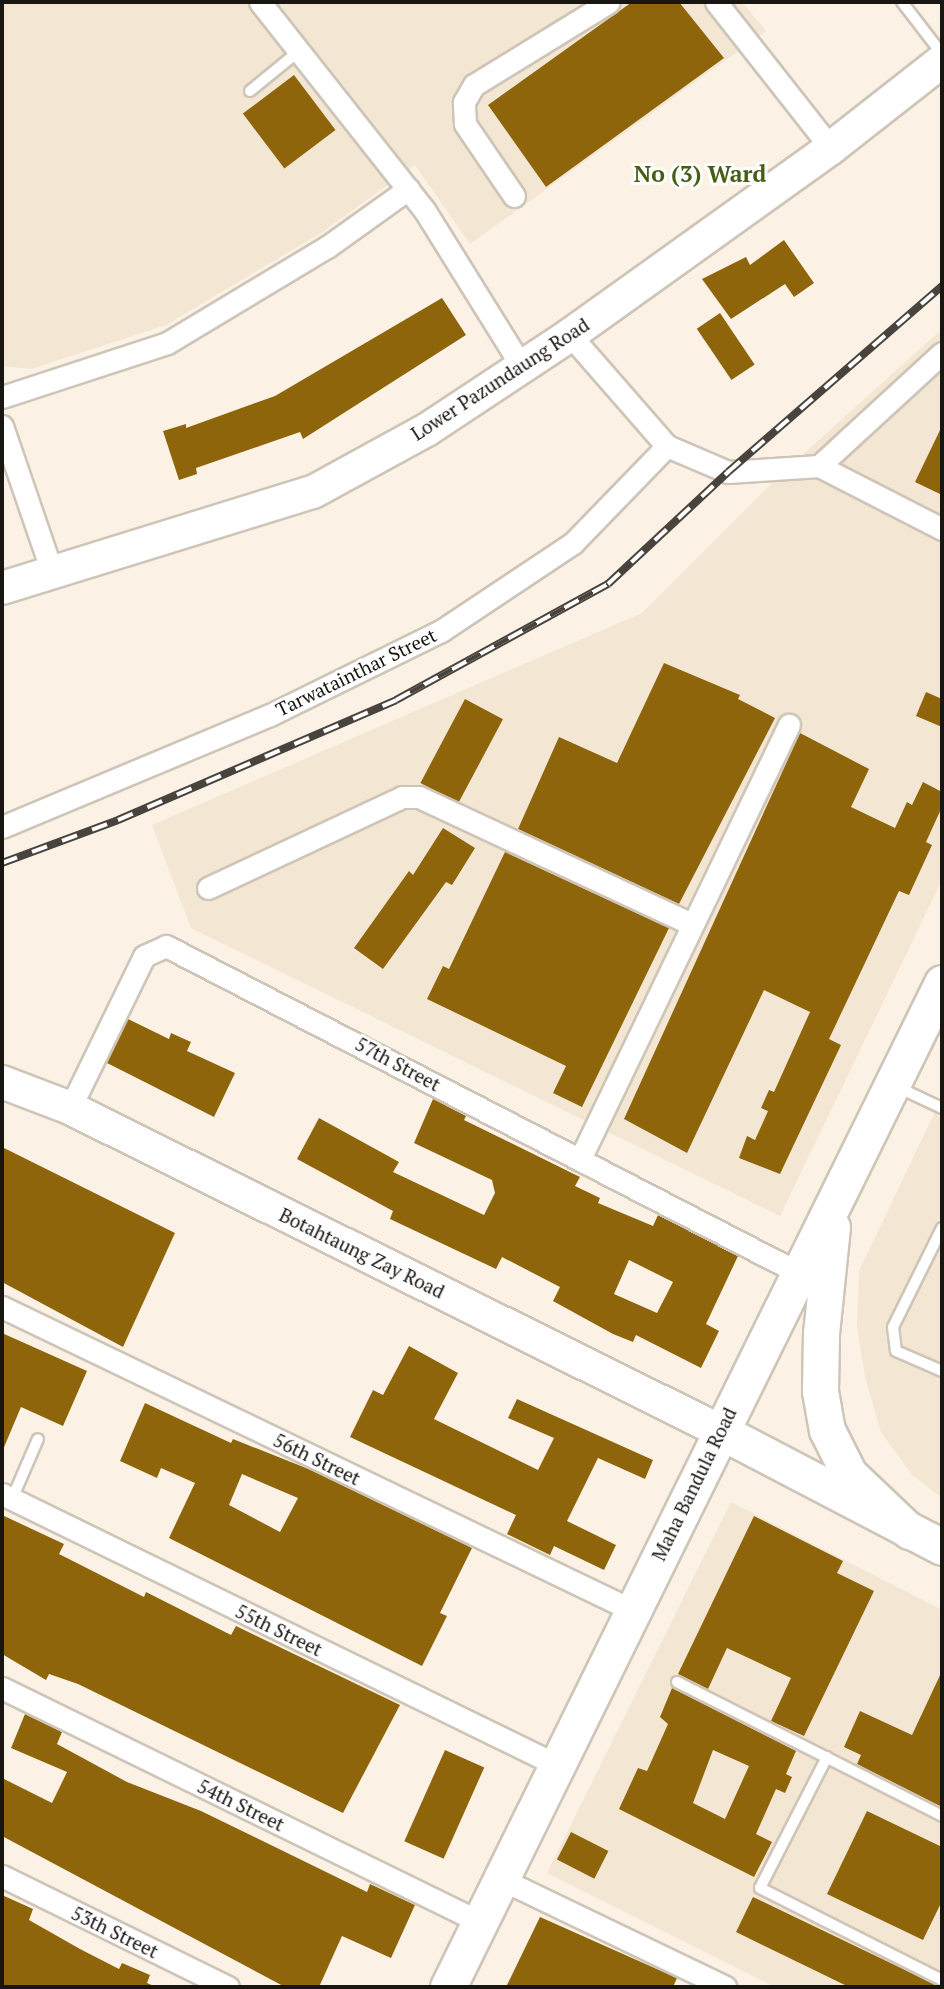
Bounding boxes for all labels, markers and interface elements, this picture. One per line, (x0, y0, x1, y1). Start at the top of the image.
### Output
district label: No (3) Ward (634, 160, 766, 188)
street label: Lower Pazundaung Road (407, 313, 593, 445)
street label: Tarwatainthar Street (272, 623, 440, 721)
street label: 57th Street (352, 1032, 444, 1096)
street label: Botahtaung Zay Road (276, 1203, 448, 1303)
street label: Maha Bandula Road (647, 1404, 741, 1564)
street label: 56th Street (270, 1428, 364, 1490)
street label: 55th Street (232, 1599, 326, 1661)
street label: 54th Street (194, 1774, 288, 1836)
street label: 53th Street (68, 1901, 162, 1963)

